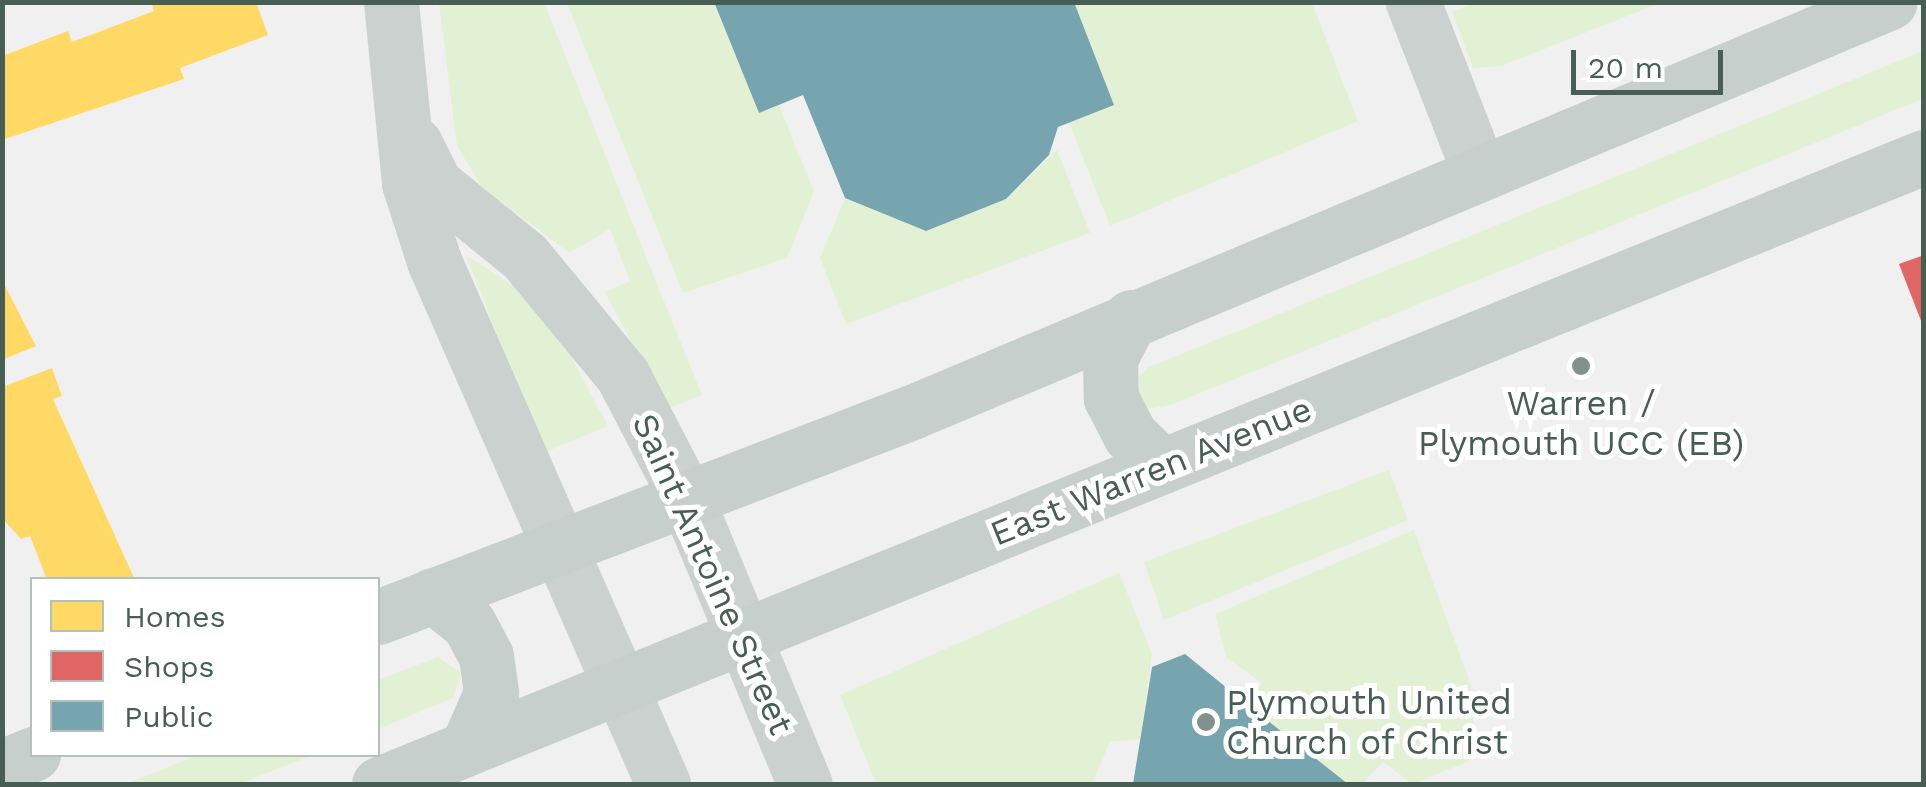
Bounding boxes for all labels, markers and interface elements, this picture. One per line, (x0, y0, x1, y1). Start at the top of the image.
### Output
scale bar (1576, 30, 1728, 92)
text: 20 m (1588, 50, 1663, 85)
marker: Warren / Plymouth UCC (EB) (1570, 355, 1592, 377)
place label: Warren / Plymouth UCC (EB) (1418, 382, 1744, 464)
street label: East Warren Avenue (983, 387, 1319, 555)
street label: Saint Antoine Street (623, 407, 803, 741)
legend (30, 577, 380, 757)
text: Homes (124, 599, 226, 634)
text: Shops (124, 649, 214, 684)
place label: Plymouth United Church of Christ (1226, 681, 1512, 763)
text: Public (124, 699, 214, 734)
marker: Plymouth United Church of Christ (1195, 711, 1217, 733)

